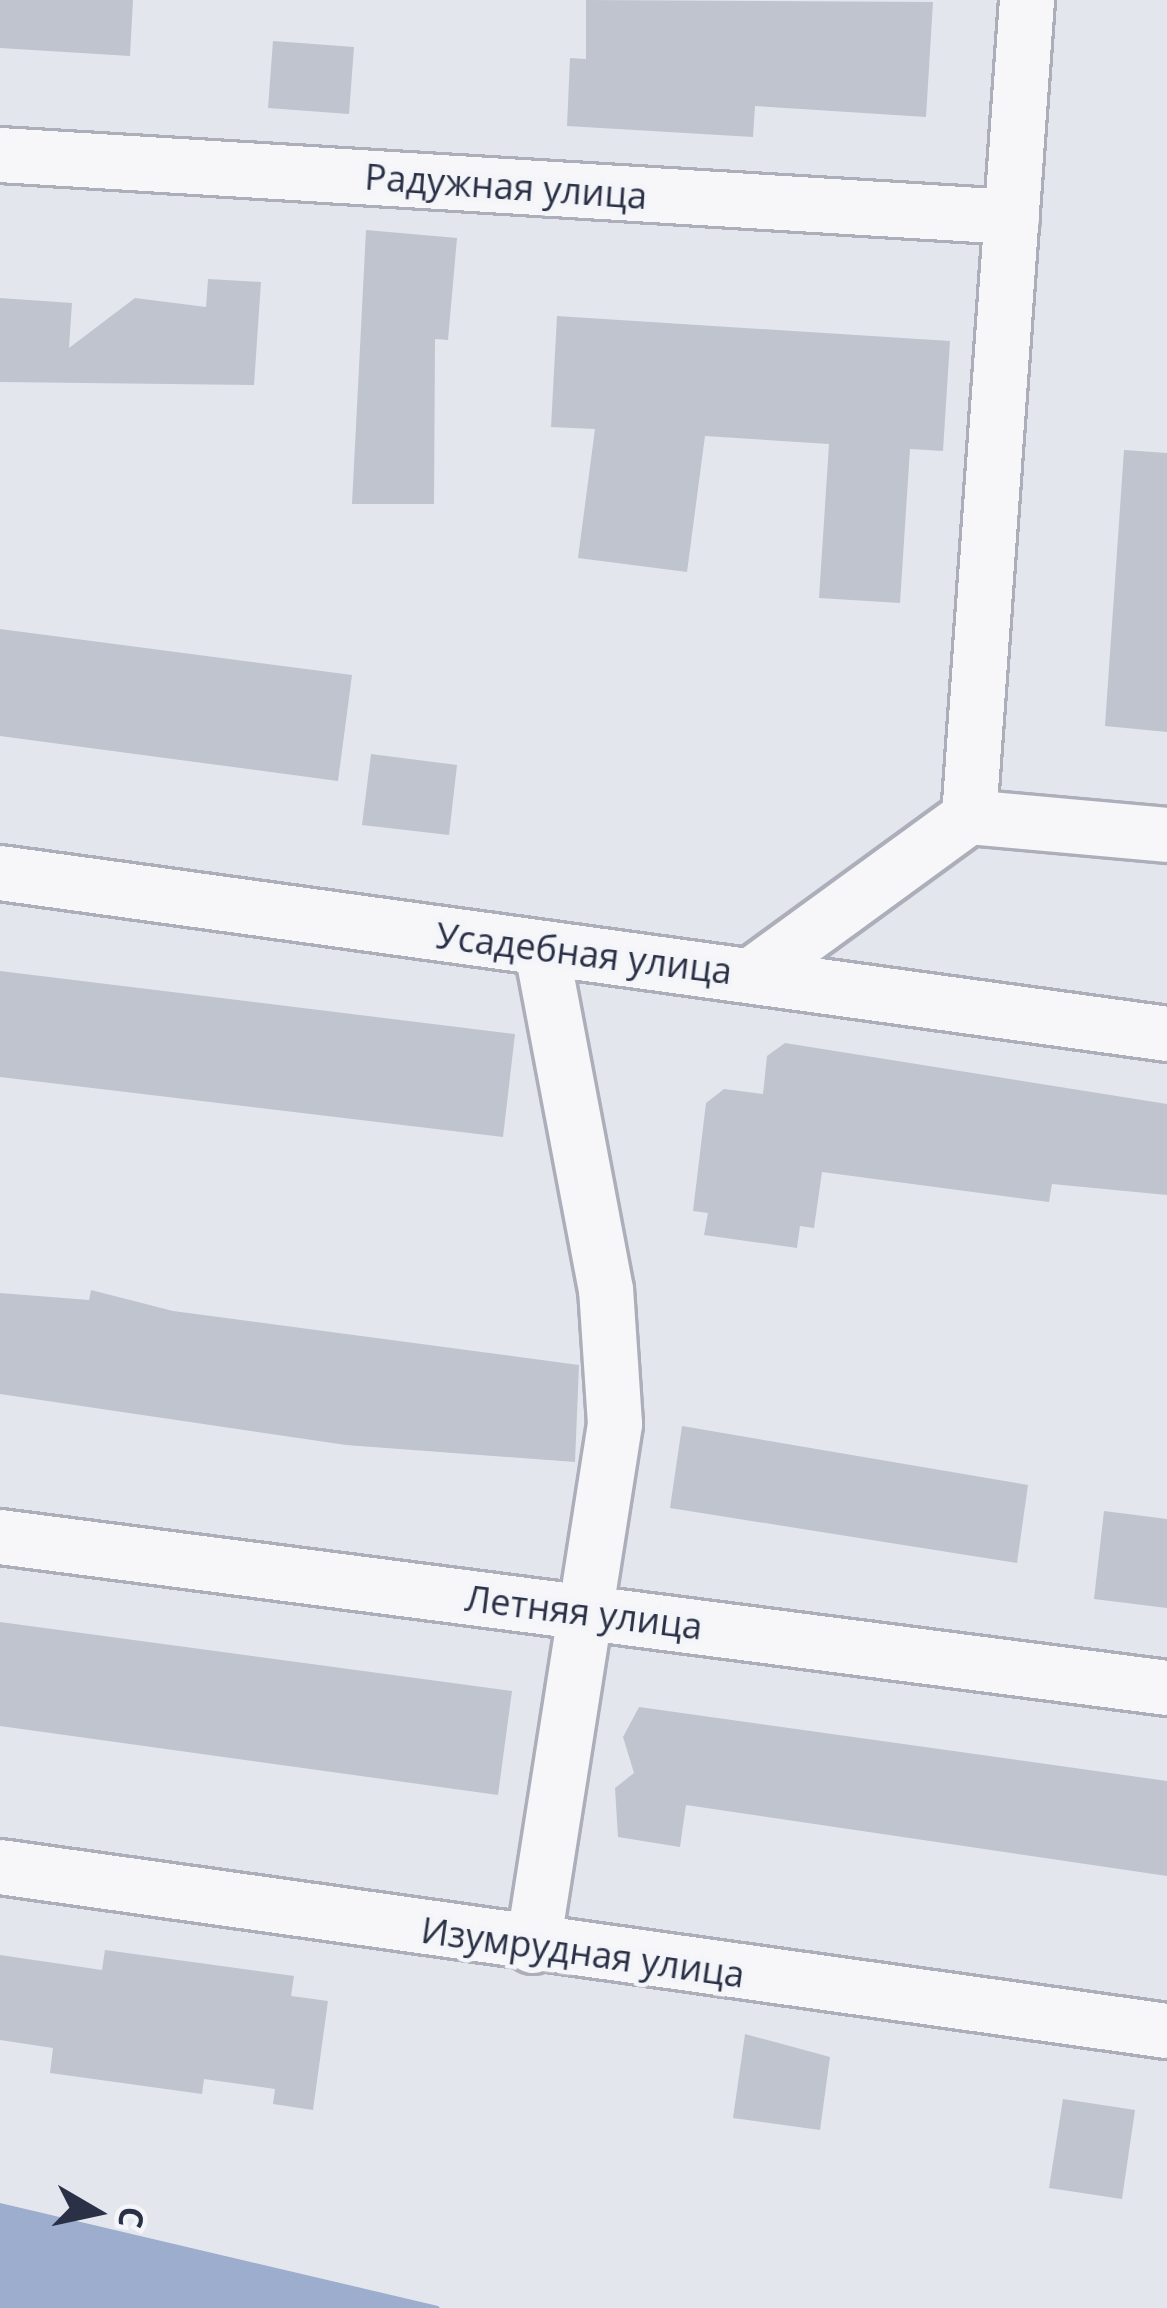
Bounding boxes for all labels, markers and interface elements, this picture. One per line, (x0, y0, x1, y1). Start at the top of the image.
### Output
street label: Радужная улица (363, 155, 649, 217)
street label: Усадебная улица (434, 913, 734, 993)
street label: Летняя улица (463, 1576, 705, 1648)
street label: Изумрудная улица (419, 1908, 747, 1996)
north arrow (36, 2152, 156, 2272)
text: С (108, 2204, 156, 2232)

